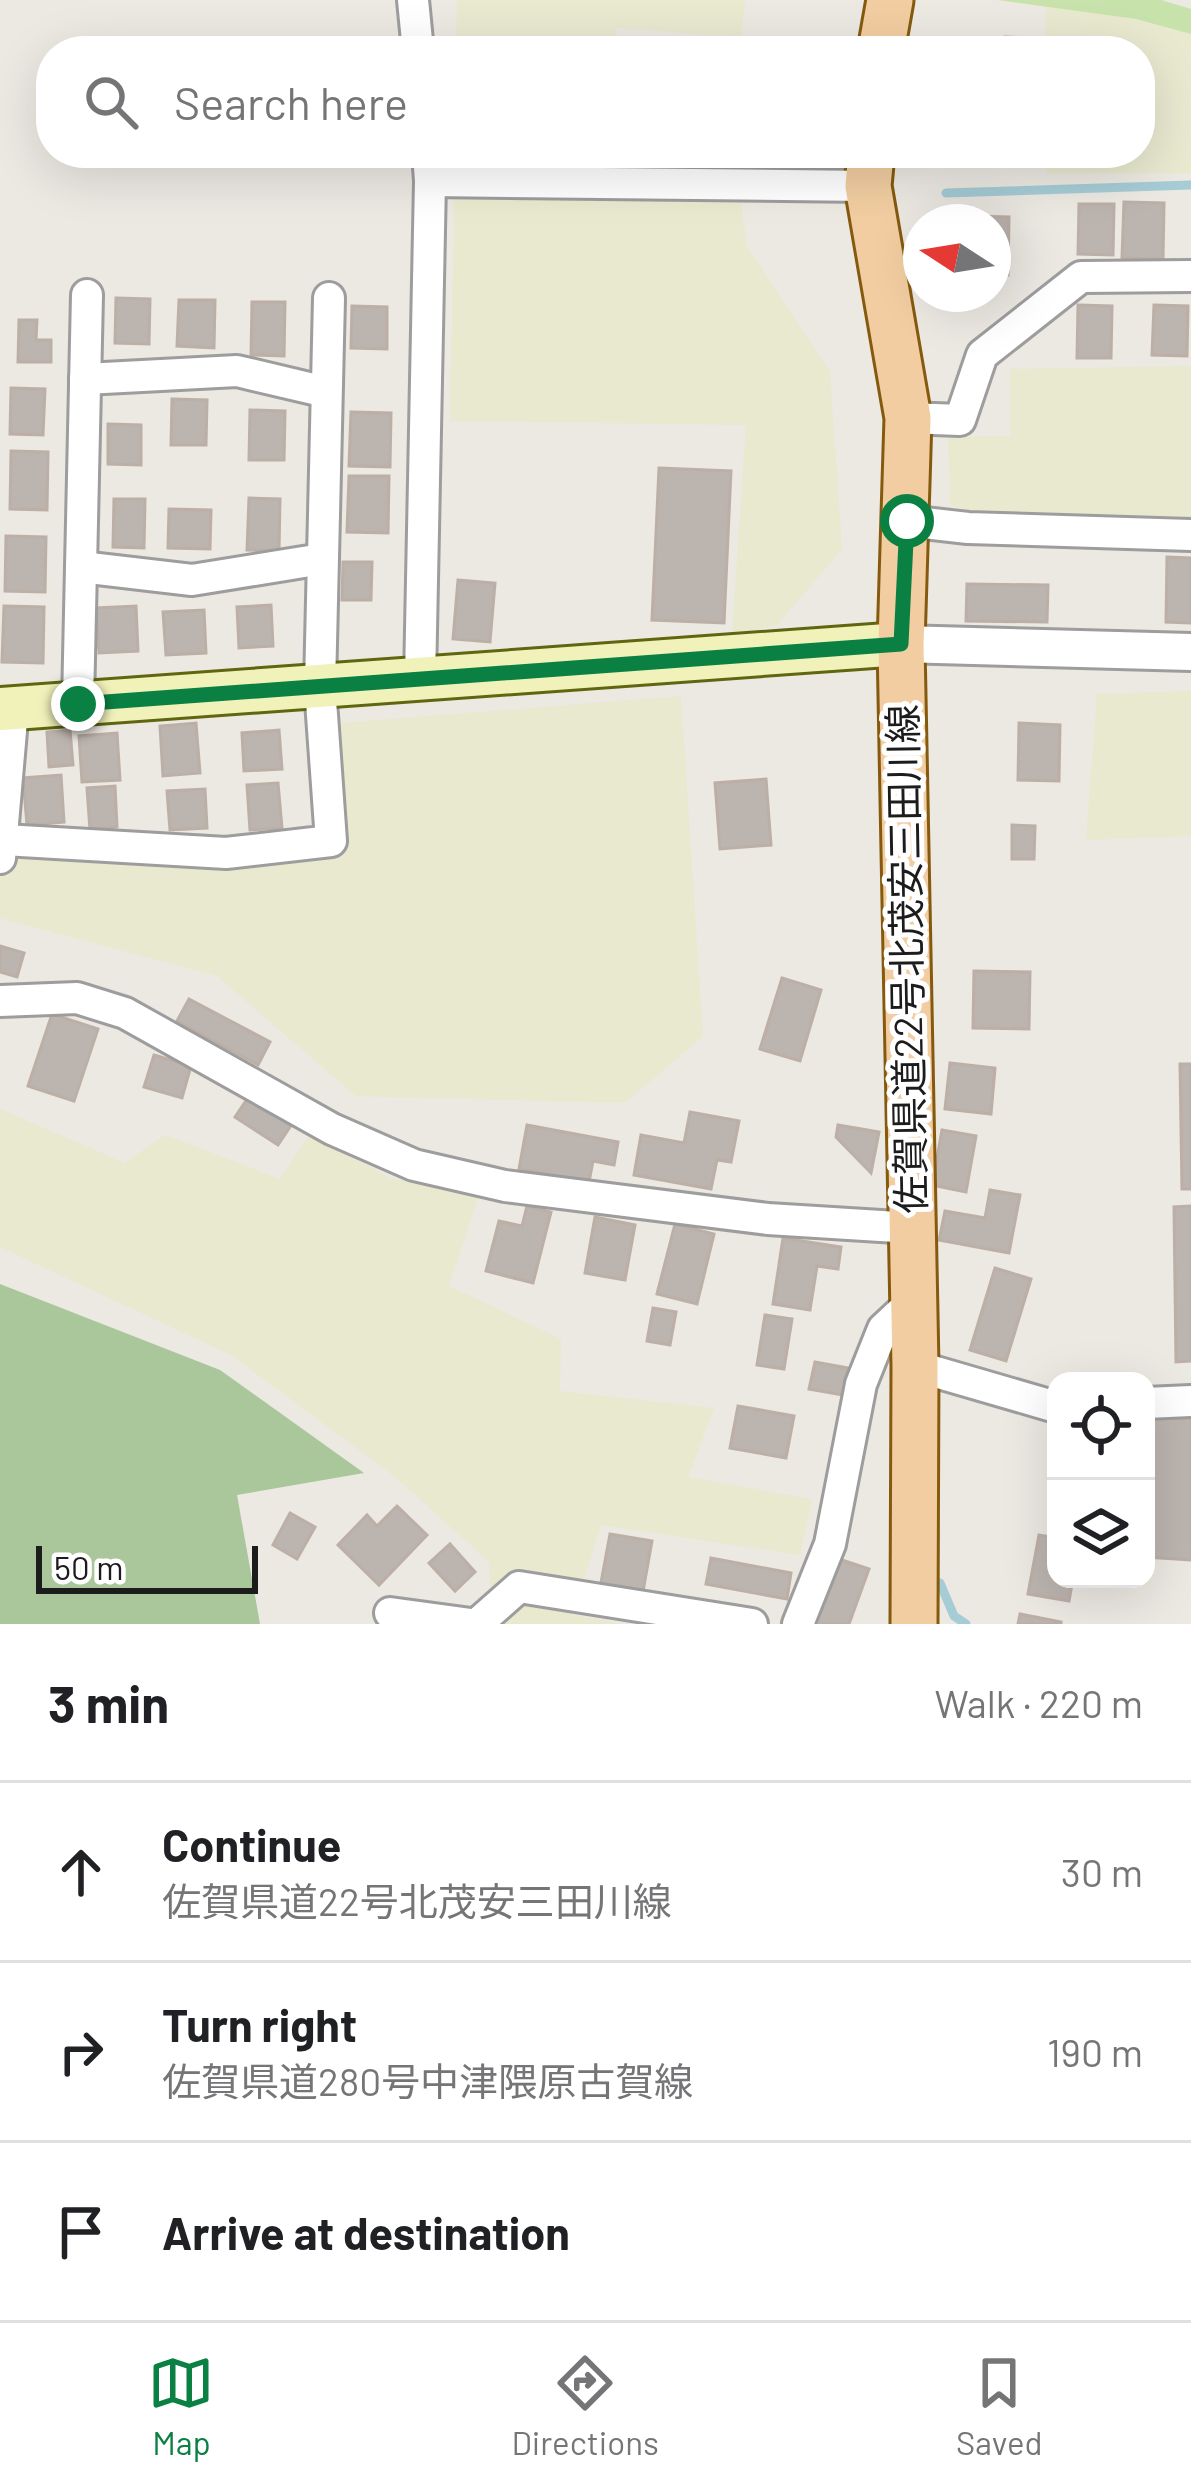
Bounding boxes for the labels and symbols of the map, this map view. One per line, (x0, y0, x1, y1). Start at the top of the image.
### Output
north arrow (903, 204, 1011, 312)
route start (880, 494, 934, 548)
route end (51, 677, 105, 731)
street label: 佐賀県道22号北茂安三田川線 (878, 704, 933, 1214)
scale bar (36, 1540, 258, 1593)

